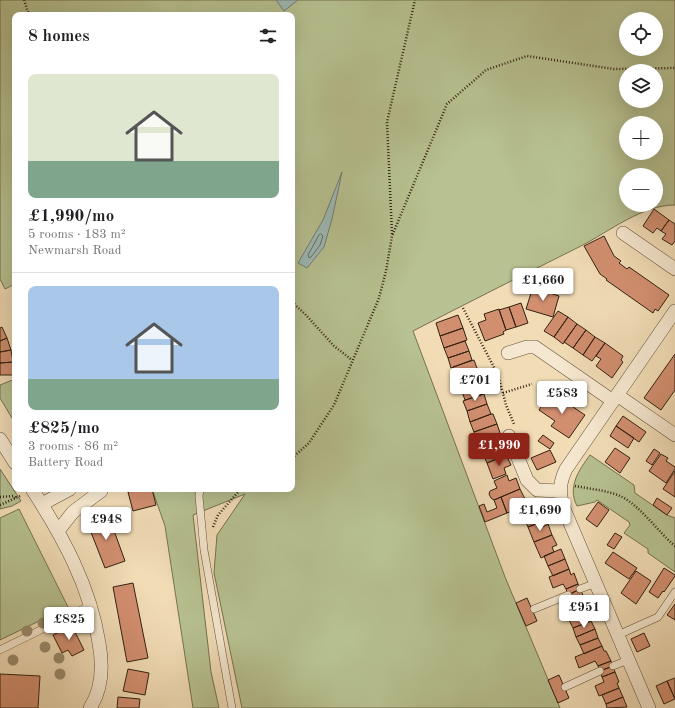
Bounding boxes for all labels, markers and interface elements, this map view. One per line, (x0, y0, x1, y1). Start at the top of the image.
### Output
map controls (619, 12, 663, 212)
button: locate (619, 12, 663, 56)
icon: filters (257, 25, 279, 47)
text: 8 homes (28, 28, 90, 45)
button: layers (619, 64, 663, 108)
icon: home (118, 100, 190, 172)
button: + (619, 116, 663, 160)
button: − (619, 168, 663, 212)
text: £1,990/mo (28, 208, 114, 225)
text: 5 rooms · 183 m² (28, 228, 126, 241)
text: Newmarsh Road (28, 244, 121, 257)
pin: £1,660 (510, 268, 576, 302)
text: £1,660 (521, 274, 565, 287)
icon: home (118, 312, 190, 384)
pin: £701 (451, 368, 499, 402)
text: £701 (459, 374, 491, 387)
pin: £583 (538, 381, 586, 415)
text: £583 (546, 387, 578, 400)
text: £825/mo (28, 420, 100, 437)
pin: £1,990 (466, 433, 532, 467)
text: £1,990 (477, 439, 521, 452)
text: 3 rooms · 86 m² (28, 440, 118, 453)
text: Battery Road (28, 456, 103, 469)
pin: £1,690 (507, 498, 573, 532)
text: £1,690 (518, 504, 562, 517)
pin: £948 (82, 507, 130, 541)
text: £948 (90, 513, 122, 526)
pin: £951 (560, 595, 608, 629)
text: £951 (568, 601, 600, 614)
pin: £825 (45, 607, 93, 641)
text: £825 (53, 613, 85, 626)

